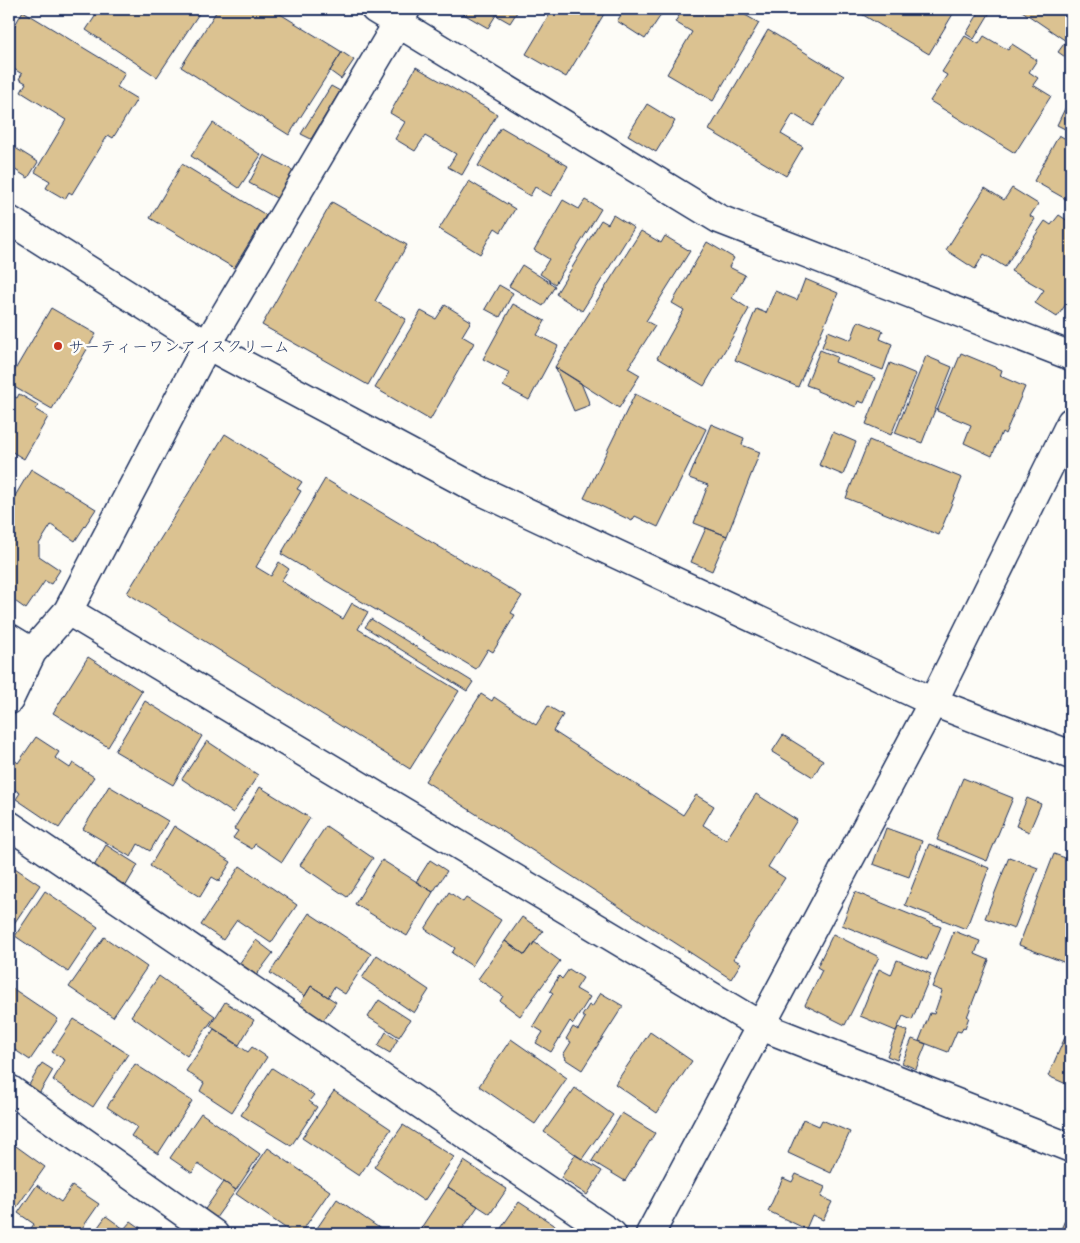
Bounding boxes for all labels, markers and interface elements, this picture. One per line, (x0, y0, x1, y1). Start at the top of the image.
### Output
place label: サーティーワンアイスクリーム (68, 335, 290, 357)
marker: サーティーワンアイスクリーム (52, 340, 64, 352)

